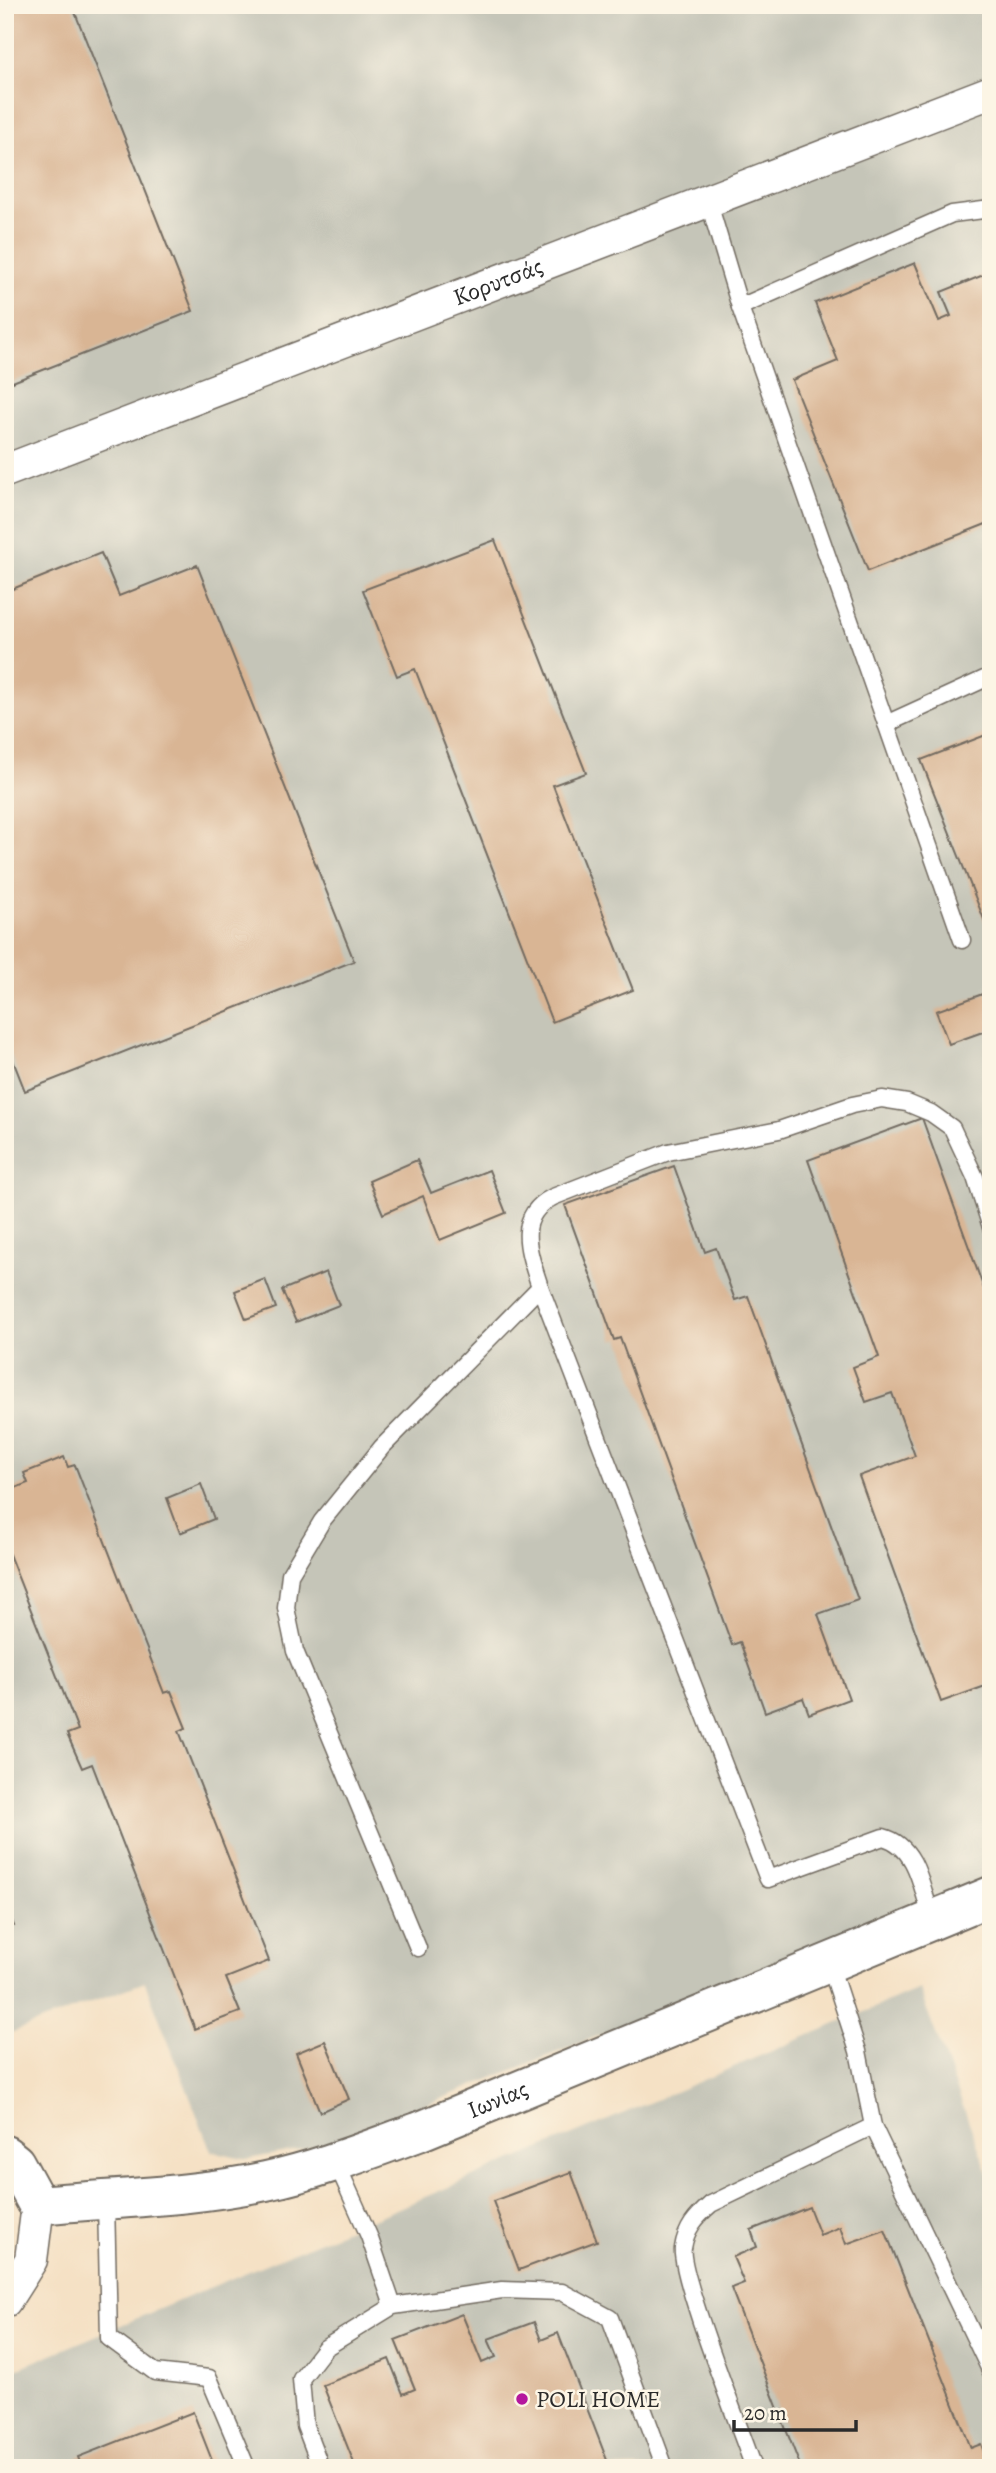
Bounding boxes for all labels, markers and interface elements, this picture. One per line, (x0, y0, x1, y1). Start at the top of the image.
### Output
street label: Κορυτσάς (448, 250, 547, 313)
street label: Ιωνίας (463, 2073, 532, 2126)
place label: POLI HOME (536, 2383, 660, 2415)
scale bar (734, 2389, 856, 2433)
marker: POLI HOME (514, 2391, 530, 2407)
text: 20 m (744, 2399, 787, 2427)

